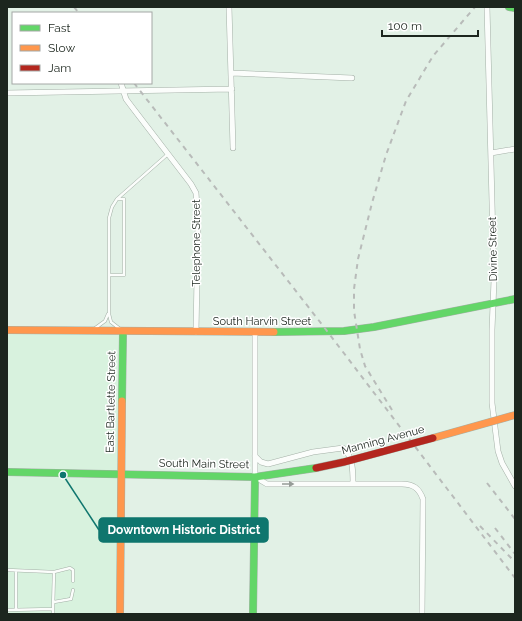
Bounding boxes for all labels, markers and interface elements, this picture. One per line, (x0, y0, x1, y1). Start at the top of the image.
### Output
legend (12, 12, 152, 84)
scale bar (382, 12, 478, 38)
text: 100 m (388, 19, 422, 33)
text: Fast (48, 21, 71, 35)
text: Slow (48, 41, 75, 55)
text: Jam (48, 61, 71, 75)
street label: Telephone Street (190, 199, 203, 287)
street label: Divine Street (486, 216, 500, 281)
street label: South Harvin Street (213, 315, 312, 328)
street label: East Bartlette Street (104, 351, 118, 453)
street label: Manning Avenue (340, 423, 426, 457)
street label: South Main Street (159, 457, 250, 471)
one-way arrow (282, 481, 295, 487)
callout: Downtown Historic District (99, 518, 268, 542)
text: Downtown Historic District (108, 523, 261, 537)

